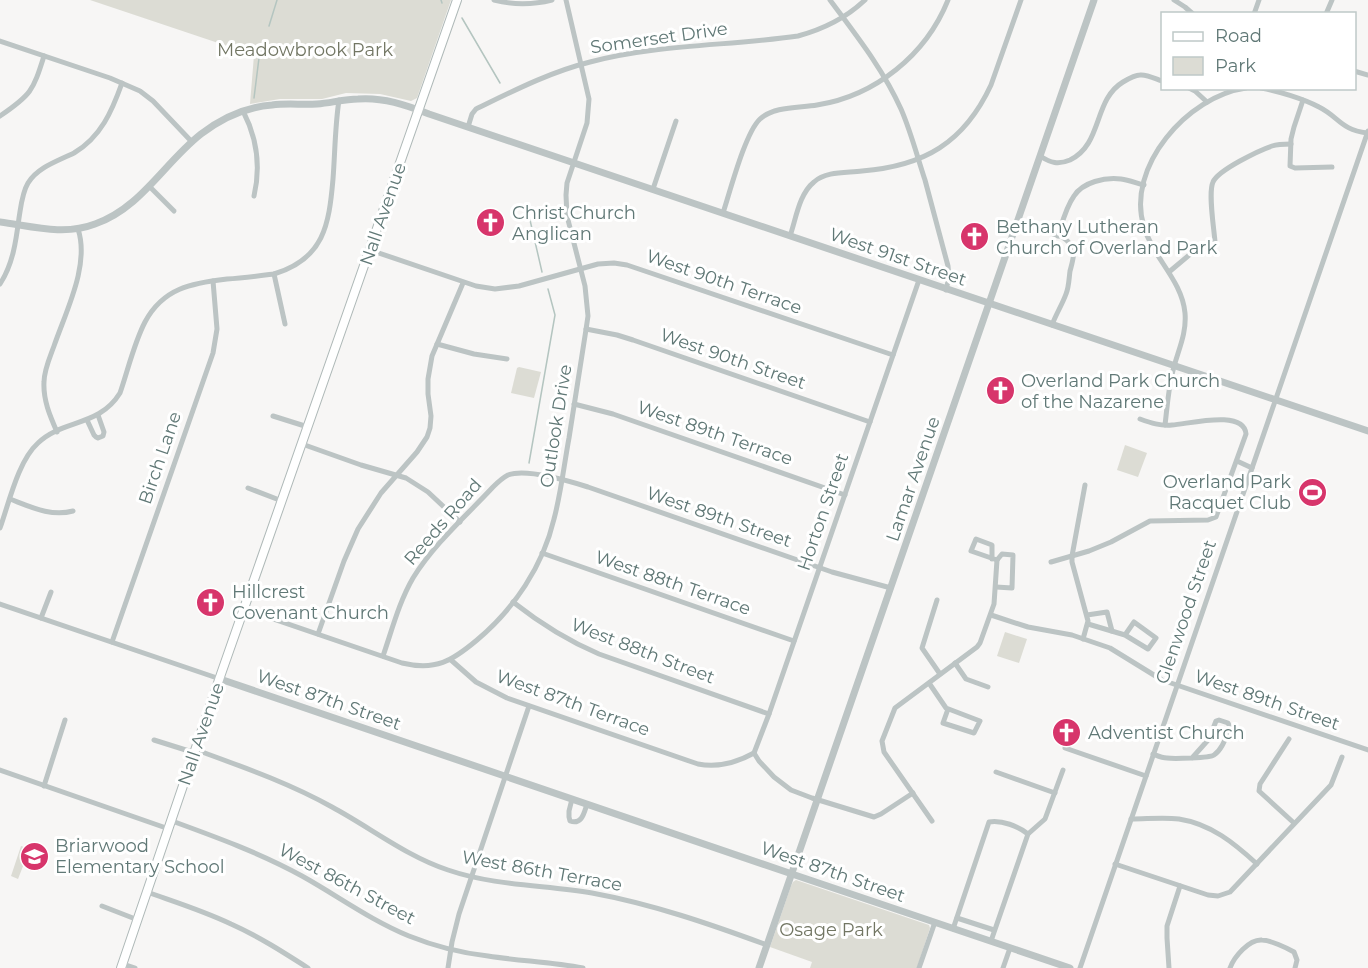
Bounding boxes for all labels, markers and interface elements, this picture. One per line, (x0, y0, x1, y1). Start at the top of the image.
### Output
legend (1161, 12, 1356, 90)
street label: Somerset Drive (589, 17, 729, 59)
text: Road (1215, 25, 1262, 47)
park label: Meadowbrook Park (217, 39, 393, 61)
text: Park (1215, 55, 1256, 77)
street label: Nall Avenue (355, 159, 411, 268)
place label: Christ Church Anglican (512, 202, 636, 245)
church icon: Christ Church Anglican (475, 207, 507, 239)
place label: Bethany Lutheran Church of Overland Park (996, 216, 1217, 259)
church icon: Bethany Lutheran Church of Overland Park (959, 221, 991, 253)
street label: West 91st Street (827, 223, 969, 291)
street label: West 90th Terrace (643, 245, 805, 319)
street label: West 90th Street (657, 324, 809, 394)
street label: Outlook Drive (535, 363, 577, 489)
place label: Overland Park Church of the Nazarene (1021, 370, 1220, 413)
church icon: Overland Park Church of the Nazarene (984, 375, 1016, 407)
street label: West 89th Terrace (634, 396, 796, 470)
street label: Birch Lane (134, 409, 186, 507)
street label: Lamar Avenue (881, 413, 945, 544)
street label: Horton Street (793, 450, 853, 574)
place label: Overland Park Racquet Club (1163, 471, 1291, 514)
street label: Reeds Road (399, 474, 487, 570)
sports icon: Overland Park Racquet Club (1296, 476, 1328, 508)
street label: West 89th Street (644, 482, 794, 552)
street label: Glenwood Street (1151, 537, 1221, 687)
street label: West 88th Terrace (592, 546, 754, 620)
place label: Hillcrest Covenant Church (232, 581, 389, 624)
church icon: Hillcrest Covenant Church (195, 586, 227, 618)
street label: West 88th Street (568, 613, 718, 689)
street label: West 87th Street (254, 665, 404, 735)
street label: West 87th Terrace (493, 665, 653, 741)
street label: West 89th Street (1192, 665, 1342, 735)
street label: Nall Avenue (173, 679, 229, 788)
church icon: Adventist Church (1051, 717, 1083, 749)
place label: Adventist Church (1088, 722, 1245, 744)
place label: Briarwood Elementary School (55, 835, 225, 878)
street label: West 87th Street (758, 837, 908, 907)
street label: West 86th Street (275, 839, 419, 929)
school or university icon: Briarwood Elementary School (18, 840, 50, 872)
street label: West 86th Terrace (460, 846, 624, 896)
park label: Osage Park (779, 919, 883, 941)

